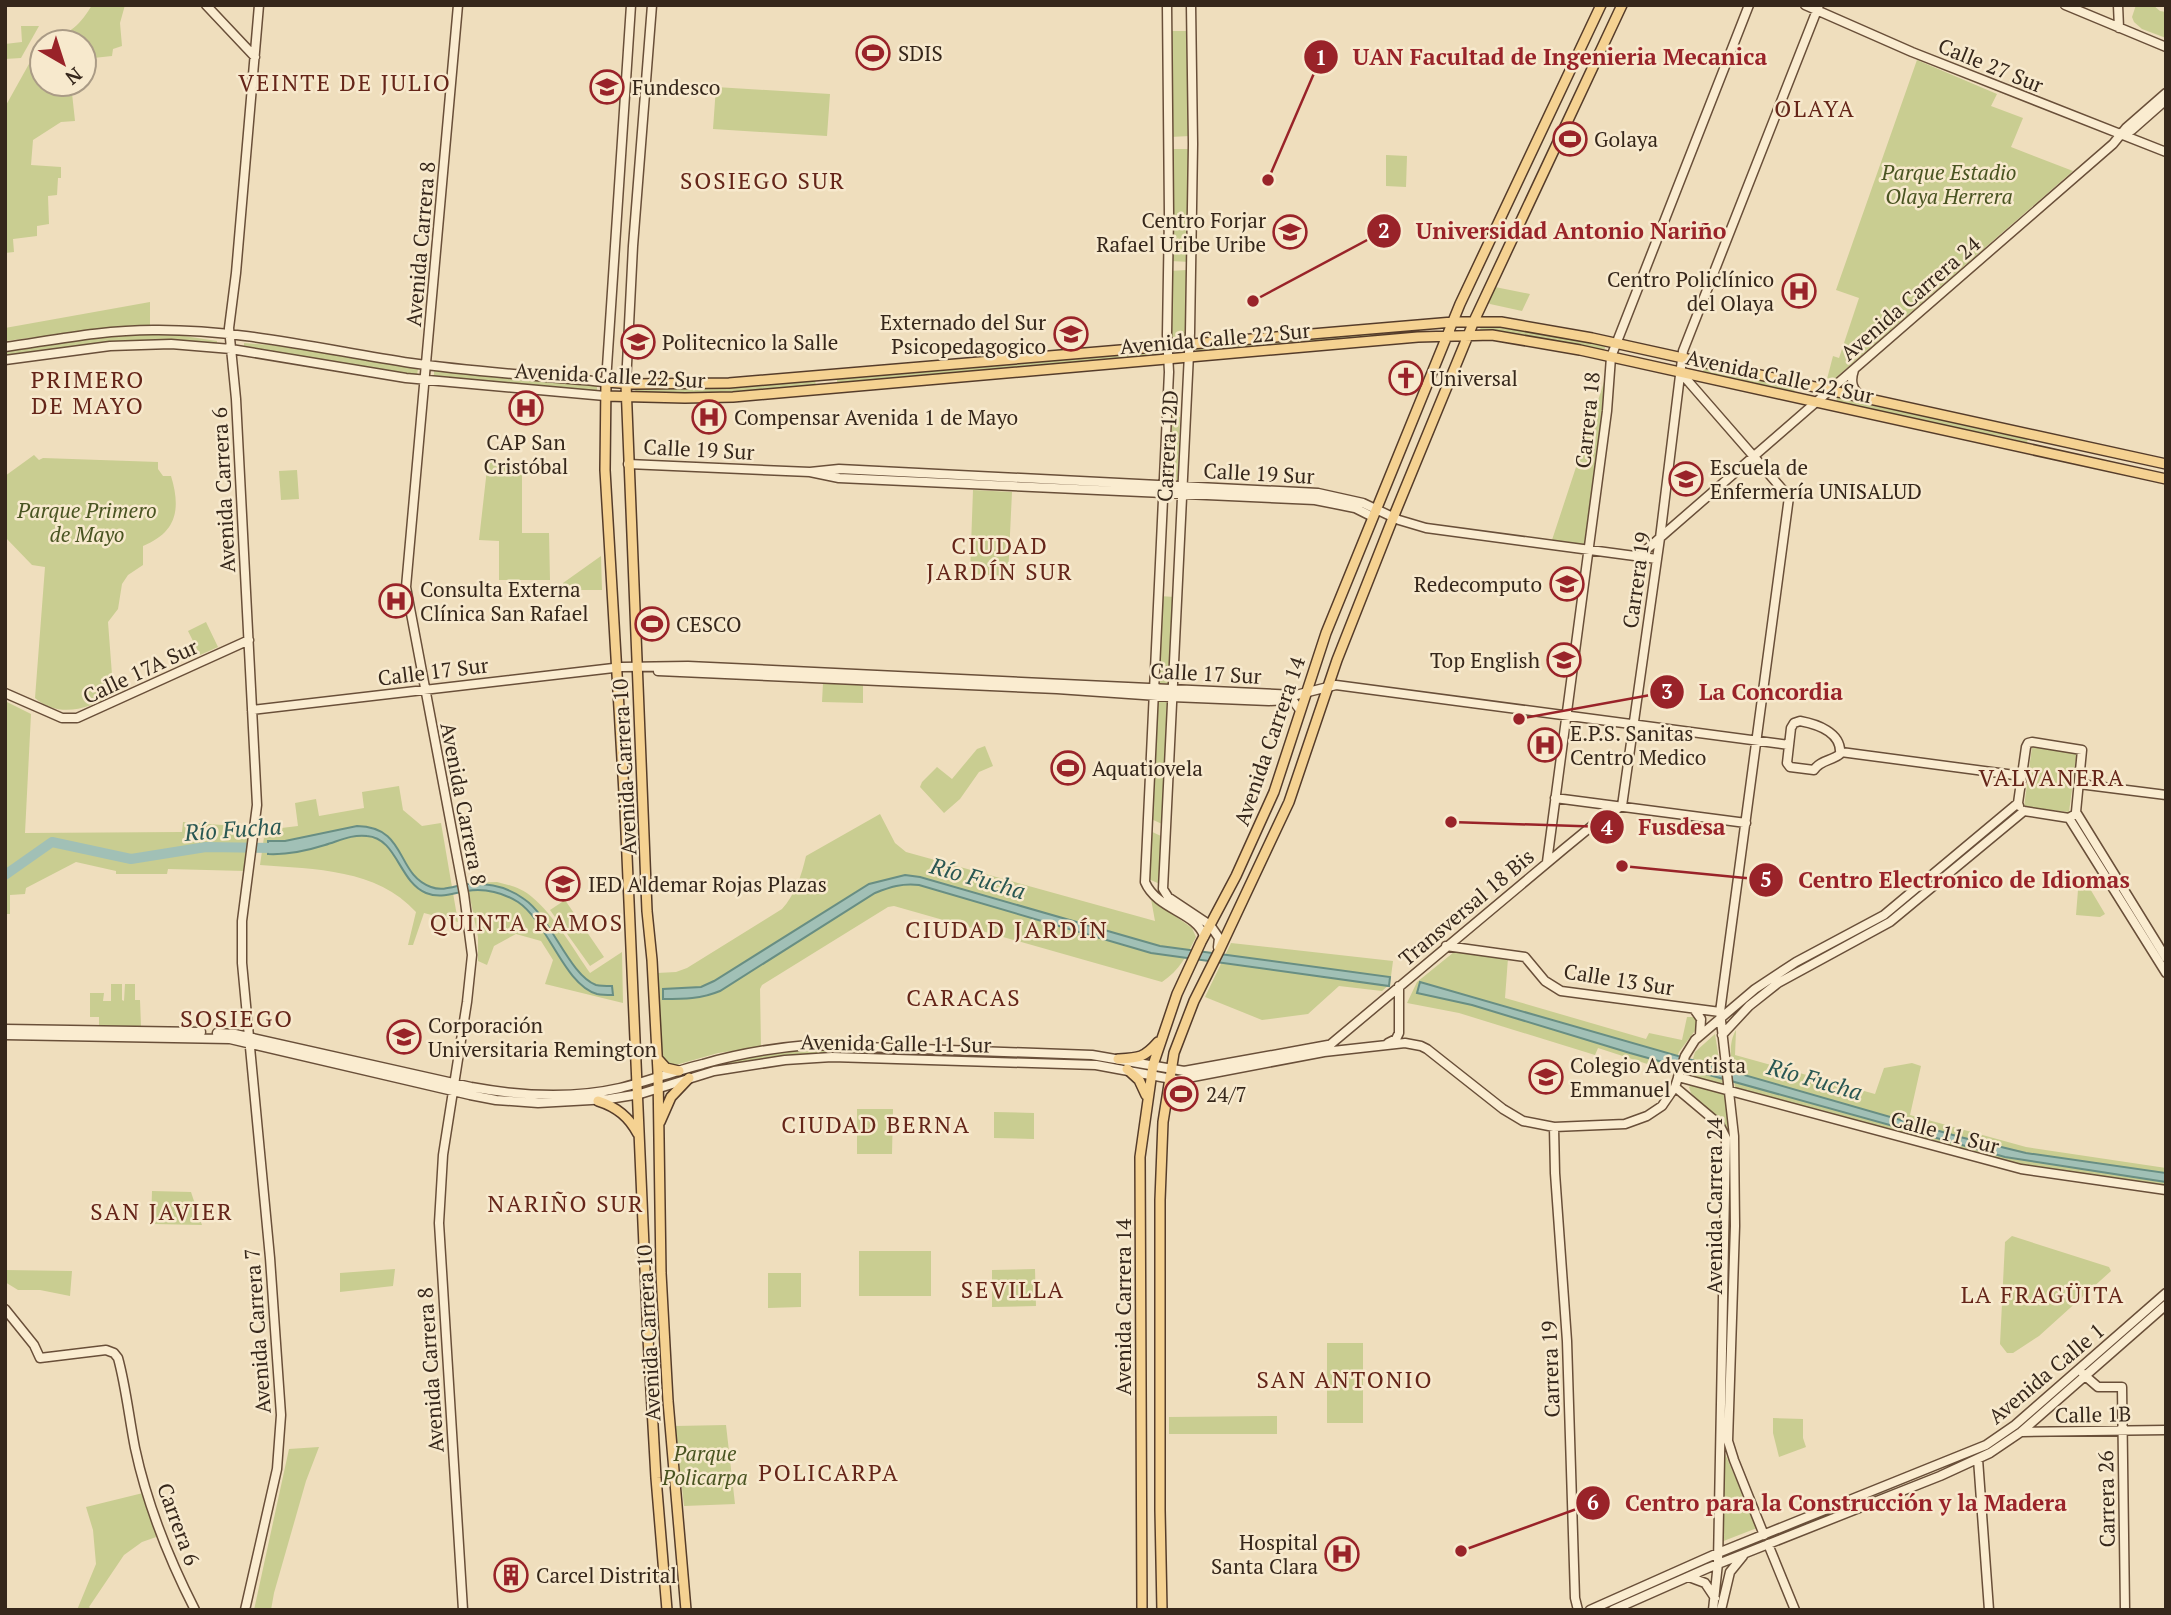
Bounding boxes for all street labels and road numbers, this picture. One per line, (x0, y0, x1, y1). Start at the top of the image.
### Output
street label: Calle 27 Sur (1934, 31, 2048, 99)
street label: Avenida Carrera 8 (399, 160, 441, 328)
street label: Avenida Carrera 24 (1834, 229, 1987, 367)
street label: Avenida Calle 22 Sur (1119, 316, 1311, 360)
street label: Avenida Calle 22 Sur (1684, 342, 1876, 410)
street label: Avenida Calle 22 Sur (514, 356, 706, 394)
street label: Carrera 18 (1568, 370, 1606, 470)
street label: Carrera 12D (1150, 389, 1184, 503)
street label: Avenida Carrera 6 (205, 407, 241, 573)
street label: Calle 19 Sur (643, 432, 755, 466)
street label: Calle 19 Sur (1203, 456, 1315, 490)
street label: Carrera 19 (1615, 530, 1657, 630)
street label: Calle 17A Sur (78, 632, 202, 710)
street label: Calle 17 Sur (376, 650, 490, 692)
street label: Avenida Carrera 14 (1227, 652, 1311, 829)
street label: Calle 17 Sur (1150, 656, 1262, 690)
street label: Avenida Carrera 10 (605, 678, 643, 856)
street label: Avenida Carrera 8 (434, 720, 494, 888)
street label: Transversal 18 Bis (1392, 842, 1540, 972)
street label: Calle 13 Sur (1562, 956, 1676, 1002)
street label: Avenida Calle 11 Sur (800, 1027, 992, 1059)
street label: Calle 11 Sur (1888, 1104, 2002, 1160)
street label: Avenida Carrera 24 (1700, 1117, 1728, 1294)
street label: Avenida Carrera 14 (1109, 1218, 1137, 1395)
street label: Avenida Carrera 10 (629, 1244, 667, 1422)
street label: Avenida Carrera 7 (237, 1247, 277, 1415)
street label: Avenida Carrera 8 (410, 1286, 450, 1454)
street label: Avenida Calle 1 (1982, 1316, 2110, 1430)
street label: Carrera 19 (1534, 1320, 1566, 1418)
street label: Calle 1B (2054, 1399, 2132, 1429)
street label: Carrera 26 (2091, 1450, 2121, 1548)
street label: Carrera 6 (151, 1479, 207, 1569)

